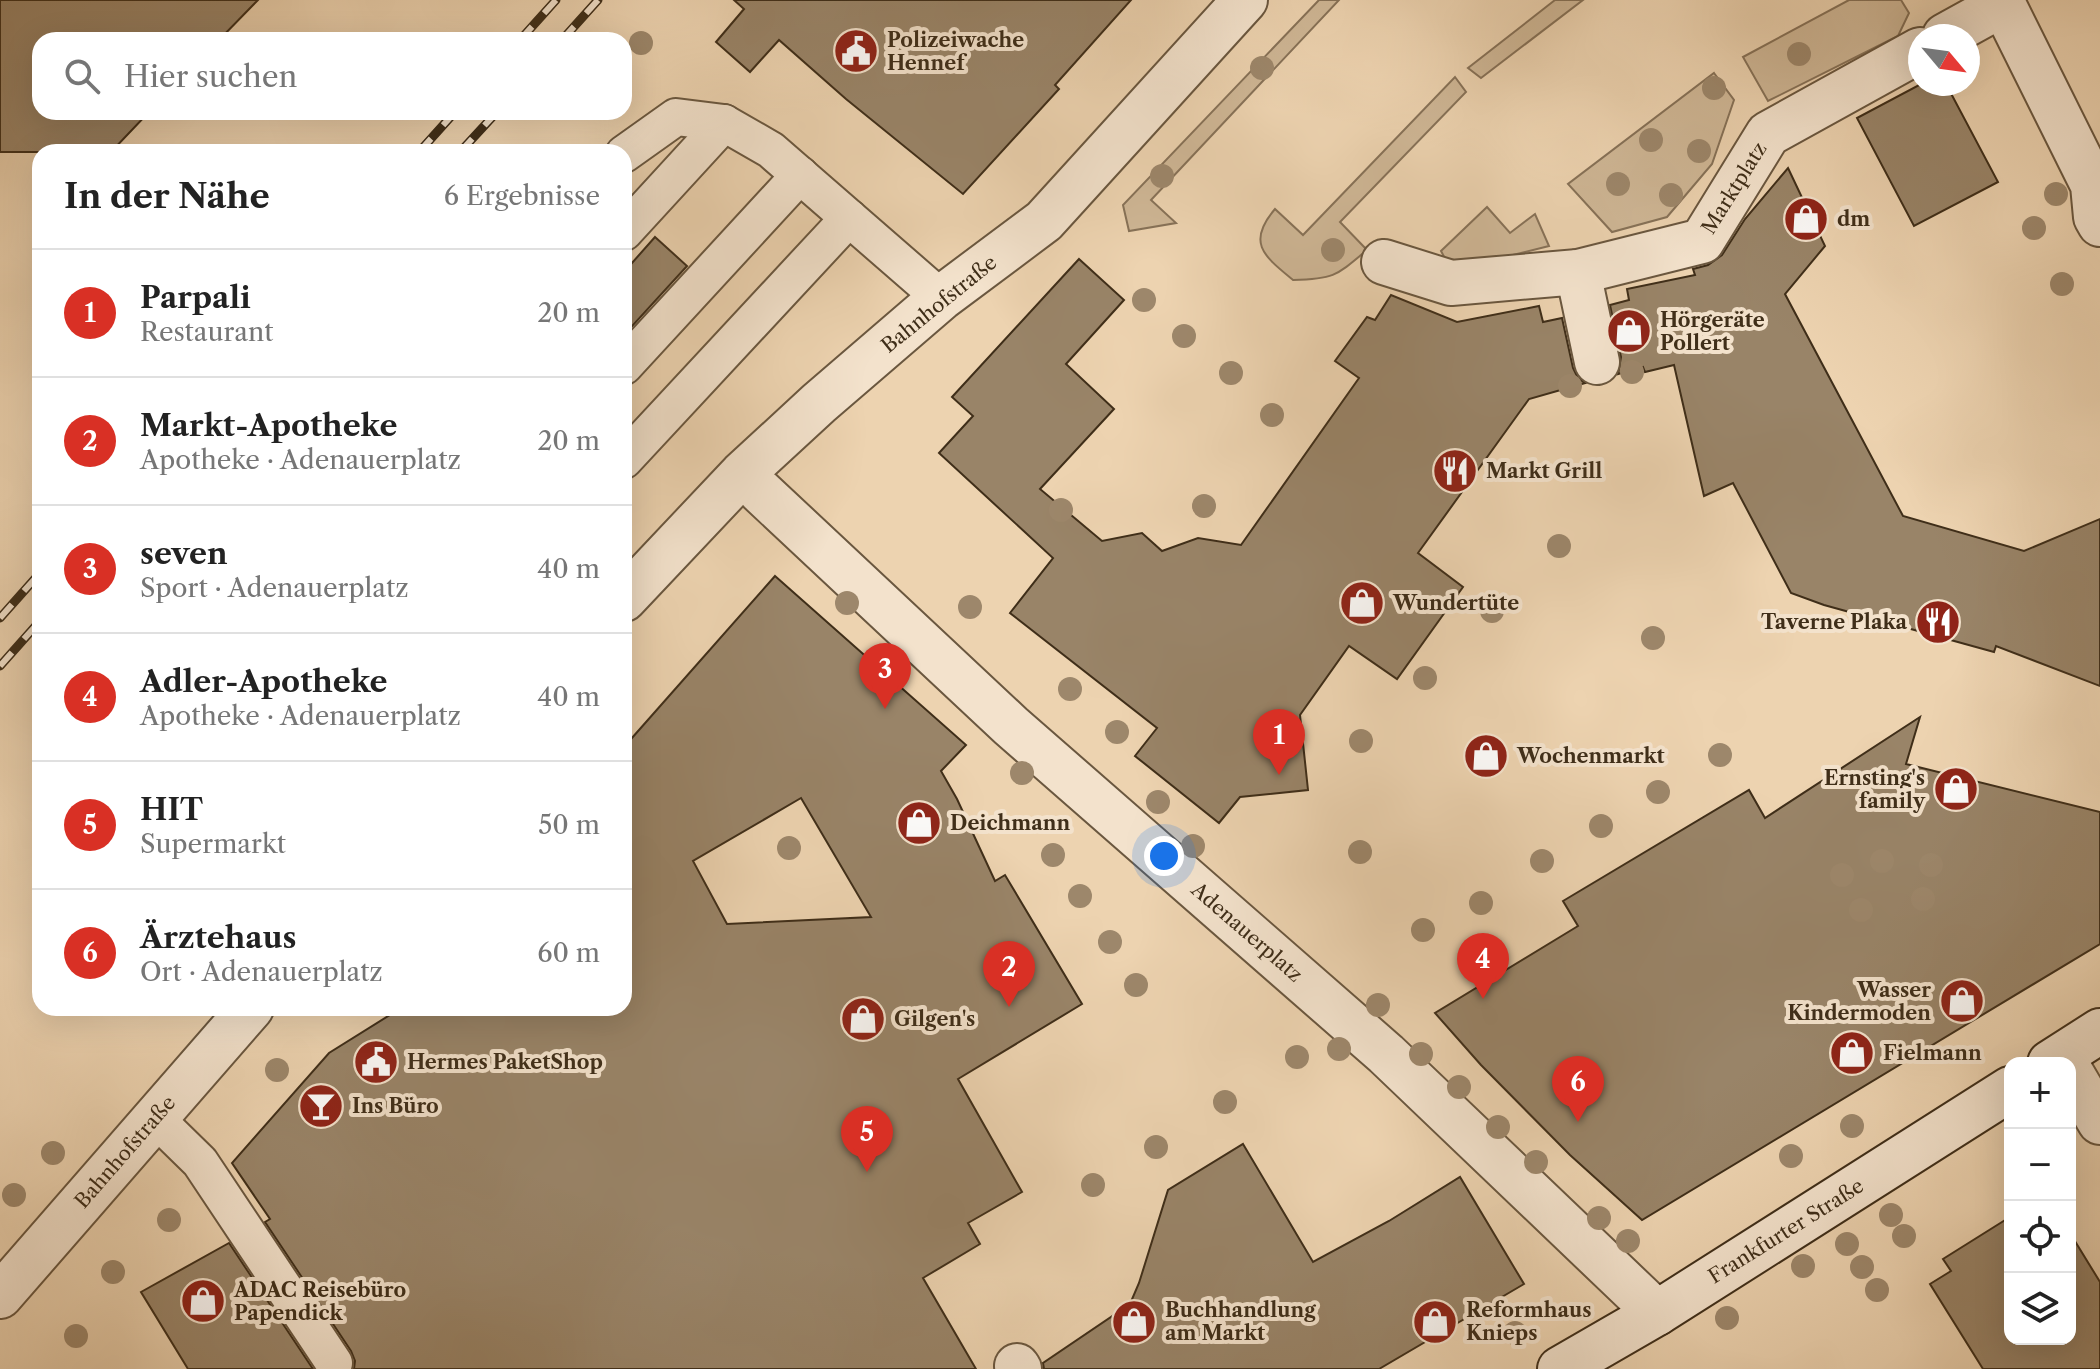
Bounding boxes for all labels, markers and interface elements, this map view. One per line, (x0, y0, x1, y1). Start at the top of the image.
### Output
north arrow (1908, 24, 1980, 96)
public building icon: Polizeiwache Hennef (832, 27, 880, 75)
place label: Polizeiwache Hennef (887, 28, 1024, 75)
search box (32, 32, 632, 120)
icon: search (60, 54, 104, 98)
text: Hier suchen (124, 58, 297, 95)
street label: Marktplatz (1696, 138, 1772, 238)
text: In der Nähe (64, 175, 270, 217)
text: 6 Ergebnisse (444, 180, 600, 212)
shop icon: dm (1782, 195, 1830, 243)
place label: dm (1837, 207, 1870, 231)
street label: Bahnhofstraße (877, 250, 1001, 358)
text: Parpali (140, 279, 251, 316)
text: 1 (84, 297, 96, 329)
text: 20 m (537, 297, 600, 329)
shop icon: Hörgeräte Pollert (1605, 307, 1653, 355)
place label: Hörgeräte Pollert (1660, 308, 1765, 355)
text: Restaurant (140, 316, 274, 348)
text: Markt-Apotheke (140, 407, 397, 444)
text: 2 (82, 425, 98, 457)
text: 20 m (537, 425, 600, 457)
text: Apotheke · Adenauerplatz (140, 444, 461, 476)
restaurant icon: Markt Grill (1431, 447, 1479, 495)
place label: Markt Grill (1486, 459, 1602, 483)
text: seven (140, 535, 227, 572)
text: 3 (83, 553, 97, 585)
text: 40 m (537, 553, 600, 585)
text: Sport · Adenauerplatz (140, 572, 409, 604)
shop icon: Wundertüte (1338, 579, 1386, 627)
place label: Wundertüte (1392, 591, 1519, 615)
restaurant icon: Taverne Plaka (1914, 598, 1962, 646)
place label: Taverne Plaka (1761, 610, 1907, 634)
pin: 3 (859, 643, 911, 709)
text: Adler-Apotheke (140, 663, 388, 700)
text: 4 (82, 681, 98, 713)
text: 40 m (537, 681, 600, 713)
text: Apotheke · Adenauerplatz (140, 700, 461, 732)
pin: 1 (1253, 709, 1305, 775)
shop icon: Wochenmarkt (1462, 732, 1510, 780)
place label: Wochenmarkt (1516, 744, 1665, 768)
shop icon: Ernsting's family (1932, 765, 1980, 813)
place label: Ernsting's family (1824, 766, 1926, 813)
text: HIT (140, 791, 203, 828)
shop icon: Deichmann (895, 799, 943, 847)
text: 5 (83, 809, 97, 841)
text: 50 m (538, 809, 600, 841)
place label: Deichmann (950, 811, 1070, 835)
text: Supermarkt (140, 828, 286, 860)
your location (1144, 836, 1184, 876)
street label: Adenauerplatz (1186, 877, 1307, 987)
text: Ärztehaus (140, 919, 297, 956)
pin: 4 (1457, 933, 1509, 999)
text: 6 (82, 937, 98, 969)
text: 60 m (537, 937, 600, 969)
pin: 2 (983, 941, 1035, 1007)
text: Ort · Adenauerplatz (140, 956, 383, 988)
shop icon: Wasser Kindermoden (1938, 977, 1986, 1025)
place label: Wasser Kindermoden (1787, 978, 1931, 1025)
shop icon: Gilgen's (839, 995, 887, 1043)
place label: Gilgen's (894, 1007, 975, 1031)
shop icon: Fielmann (1828, 1029, 1876, 1077)
public building icon: Hermes PaketShop (352, 1038, 400, 1086)
place label: Fielmann (1883, 1041, 1982, 1065)
place label: Hermes PaketShop (407, 1050, 603, 1074)
pin: 6 (1552, 1056, 1604, 1122)
map controls (2004, 1057, 2076, 1345)
button: + (2004, 1057, 2076, 1129)
bar icon: Ins Büro (297, 1082, 345, 1130)
street label: Bahnhofstraße (70, 1091, 180, 1213)
place label: Ins Büro (352, 1094, 439, 1118)
pin: 5 (841, 1106, 893, 1172)
button: − (2004, 1129, 2076, 1201)
street label: Frankfurter Straße (1704, 1174, 1868, 1288)
button: locate (2004, 1201, 2076, 1273)
button: layers (2004, 1273, 2076, 1345)
shop icon: ADAC Reisebüro Papendick (179, 1277, 227, 1325)
place label: ADAC Reisebüro Papendick (233, 1278, 406, 1325)
shop icon: Buchhandlung am Markt (1110, 1298, 1158, 1346)
place label: Buchhandlung am Markt (1165, 1298, 1316, 1345)
shop icon: Reformhaus Knieps (1411, 1298, 1459, 1346)
place label: Reformhaus Knieps (1466, 1298, 1592, 1345)

